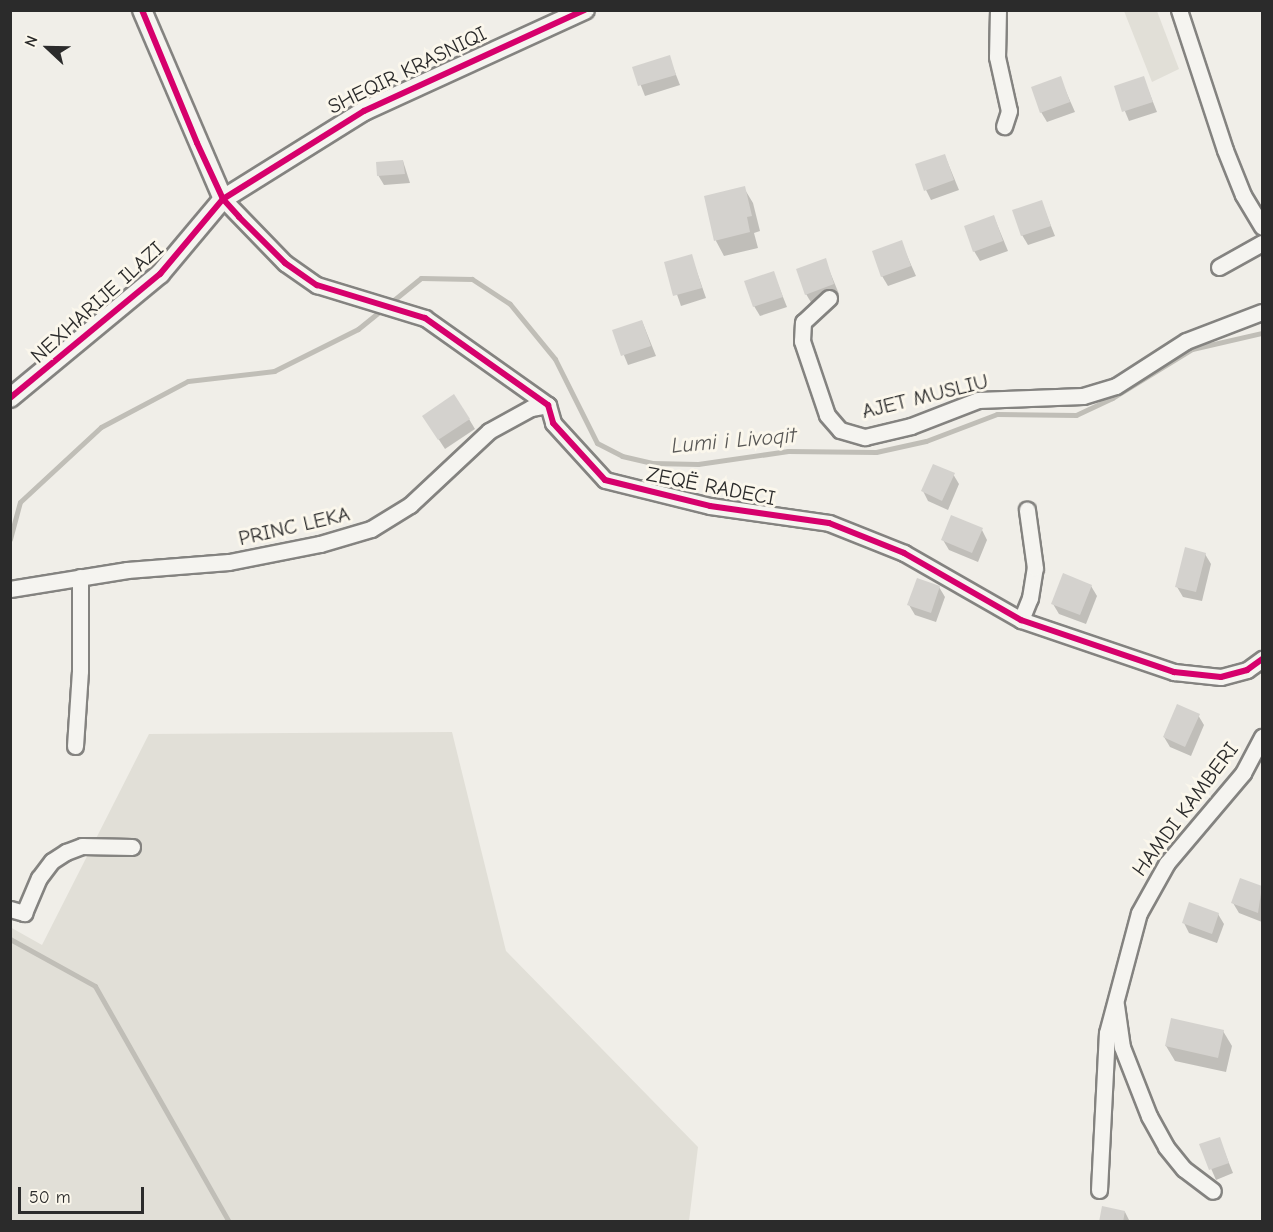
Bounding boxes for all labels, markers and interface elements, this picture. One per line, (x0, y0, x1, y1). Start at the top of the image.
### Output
north arrow (18, 18, 78, 78)
street label: SHEQIR KRASNIQI (324, 21, 490, 119)
text: N (21, 33, 42, 49)
street label: NEXHARIJE ILAZI (26, 236, 168, 368)
street label: AJET MUSLIU (859, 368, 991, 424)
water label: Lumi i Livoqit (670, 422, 798, 460)
street label: ZEQË RADECI (644, 461, 778, 511)
street label: PRINC LEKA (236, 501, 352, 551)
street label: HAMDI KAMBERI (1127, 737, 1243, 881)
scale bar (21, 1175, 147, 1213)
text: 50 m (29, 1187, 71, 1208)

